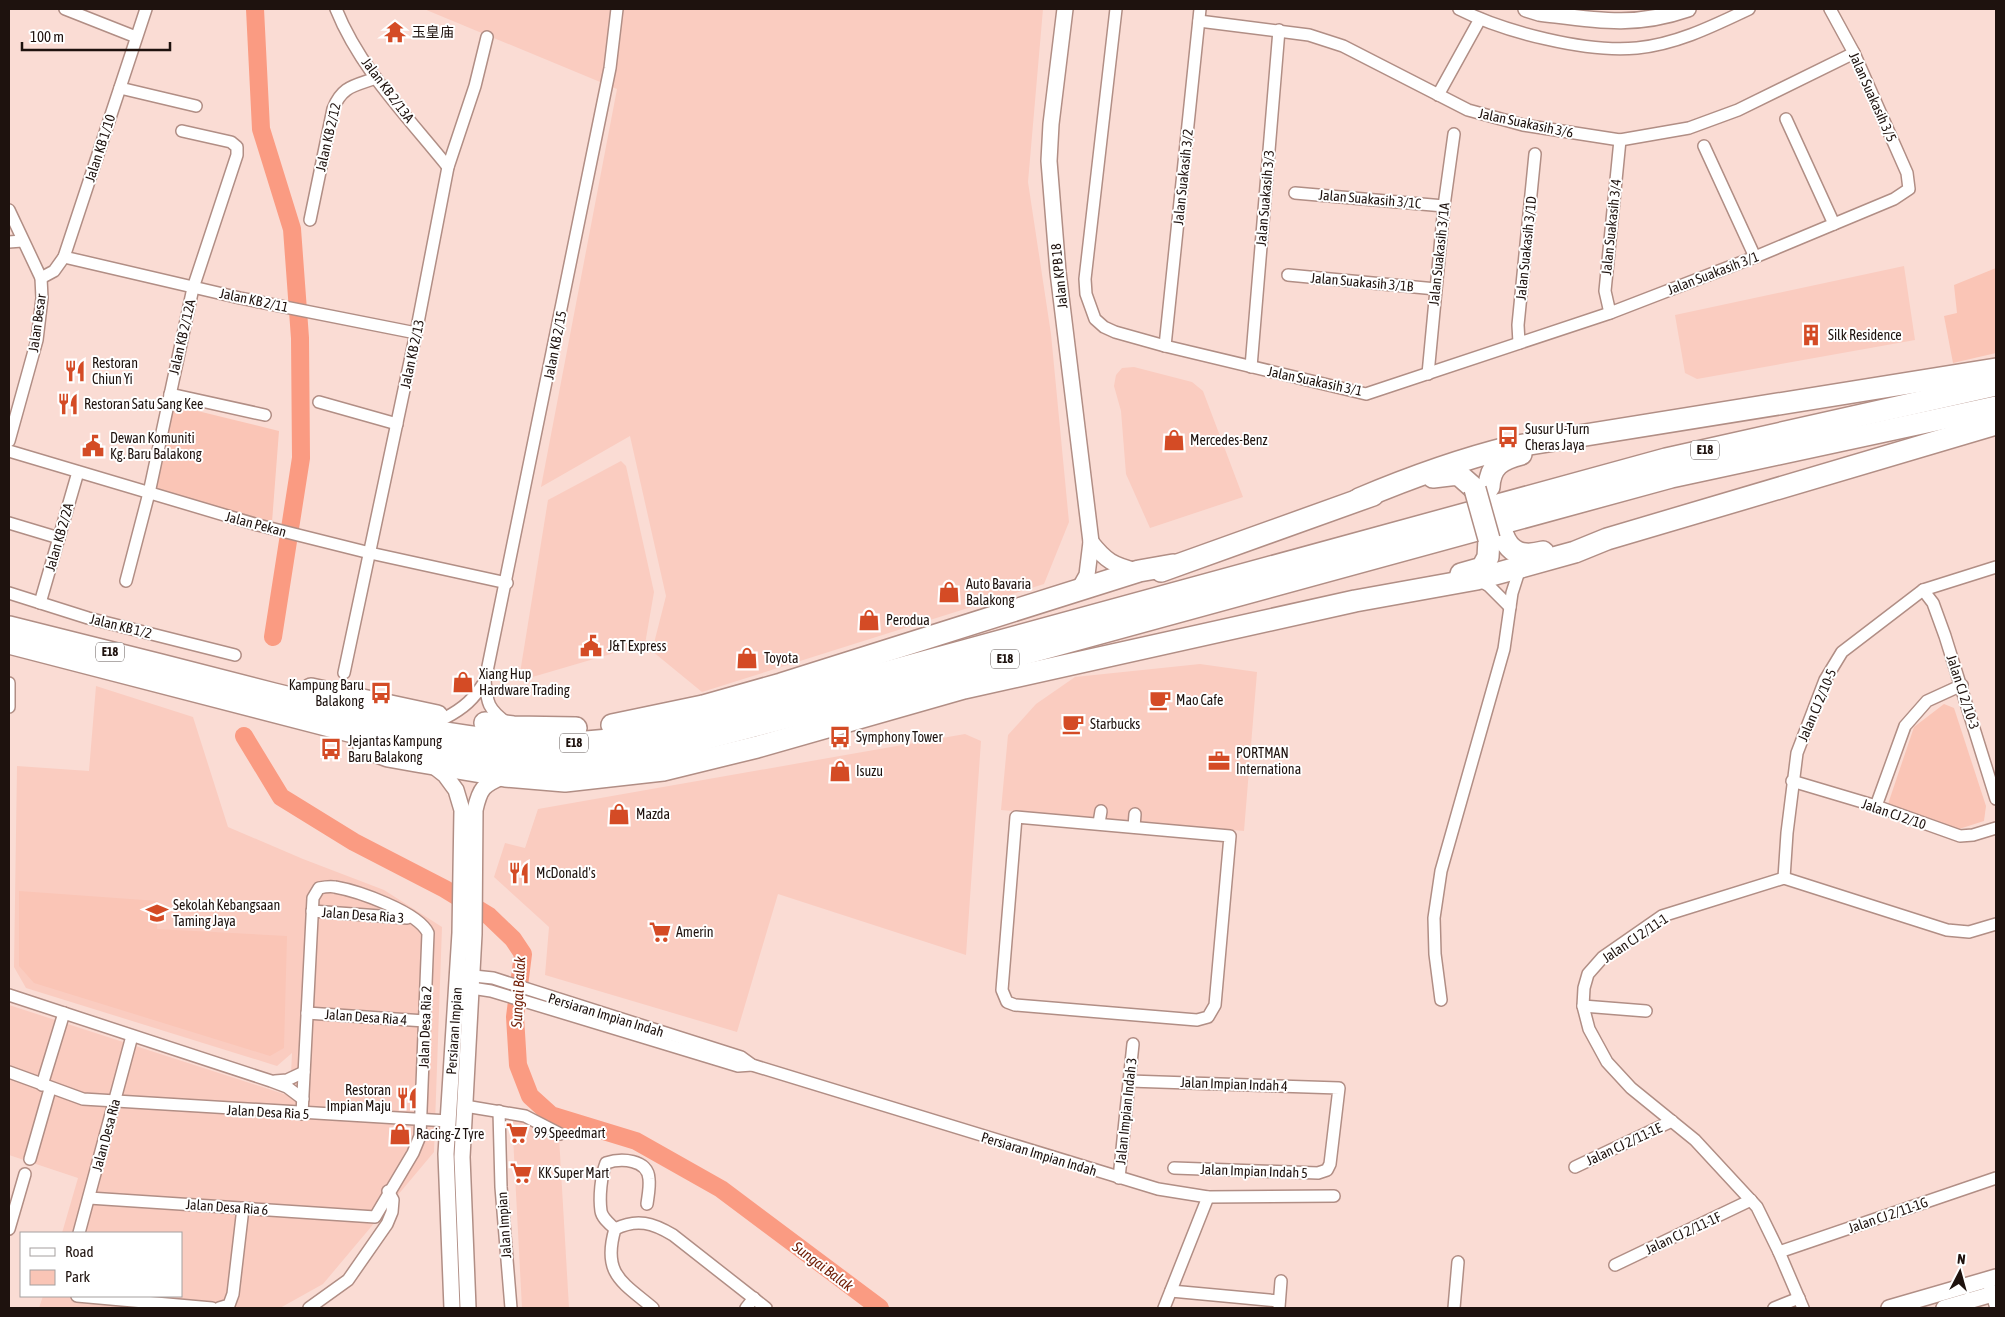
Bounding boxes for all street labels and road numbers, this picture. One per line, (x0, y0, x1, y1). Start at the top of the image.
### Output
street label: Jalan Suakasih 3/5 (1846, 50, 1900, 144)
street label: Jalan KB 2/13A (359, 55, 418, 126)
street label: Jalan KB 2/12 (312, 101, 344, 173)
street label: Jalan Suakasih 3/6 (1477, 105, 1575, 141)
street label: Jalan KB 1/10 (82, 112, 119, 184)
street label: Jalan Suakasih 3/2 (1170, 128, 1196, 226)
street label: Jalan Suakasih 3/3 (1253, 149, 1277, 247)
street label: Jalan Suakasih 3/4 (1598, 178, 1624, 276)
street label: Jalan Suakasih 3/1C (1318, 187, 1423, 212)
street label: Jalan Suakasih 3/1D (1513, 195, 1539, 301)
street label: Jalan Suakasih 3/1A (1426, 202, 1452, 306)
street label: Jalan KPB 18 (1048, 242, 1070, 309)
street label: Jalan Suakasih 3/1 (1665, 248, 1761, 298)
street label: Jalan Suakasih 3/1B (1310, 270, 1414, 294)
street label: Jalan KB 2/11 (218, 285, 290, 315)
street label: Jalan Besar (25, 292, 49, 353)
street label: Jalan KB 2/12A (166, 298, 198, 376)
street label: Jalan KB 2/15 (540, 309, 570, 381)
street label: Jalan KB 2/13 (397, 318, 427, 390)
street label: Jalan Suakasih 3/1 (1266, 363, 1364, 399)
road number: E18 (1691, 440, 1719, 460)
street label: Jalan KB 2/2A (42, 501, 76, 573)
street label: Jalan Pekan (224, 508, 288, 540)
street label: Jalan KB 1/2 (88, 611, 154, 641)
road number: E18 (96, 642, 124, 662)
road number: E18 (991, 650, 1019, 669)
street label: Jalan CJ 2/10-3 (1943, 653, 1983, 731)
street label: Jalan CJ 2/10-5 (1795, 666, 1839, 744)
road number: E18 (560, 734, 588, 752)
street label: Jalan CJ 2/10 (1860, 796, 1929, 833)
street label: Jalan Desa Ria 3 (321, 904, 405, 926)
street label: Jalan CJ 2/11-1 (1599, 910, 1671, 966)
street label: Jalan Desa Ria 2 (416, 985, 434, 1069)
street label: Persiaran Impian (443, 987, 465, 1075)
street label: Persiaran Impian Indah (546, 990, 666, 1040)
street label: Jalan Desa Ria 4 (324, 1006, 408, 1028)
street label: Jalan Impian Indah 3 (1112, 1057, 1140, 1165)
street label: Jalan Impian Indah 4 (1180, 1074, 1288, 1094)
street label: Jalan Desa Ria (89, 1097, 123, 1173)
street label: Jalan Desa Ria 5 (226, 1102, 310, 1122)
street label: Jalan CJ 2/11-1E (1584, 1119, 1664, 1169)
street label: Persiaran Impian Indah (979, 1129, 1099, 1179)
street label: Jalan Impian Indah 5 (1200, 1161, 1308, 1181)
street label: Jalan Impian (494, 1191, 514, 1259)
street label: Jalan CJ 2/11-1G (1846, 1194, 1930, 1236)
street label: Jalan Desa Ria 6 (185, 1196, 269, 1218)
street label: Jalan CJ 2/11-1F (1643, 1208, 1724, 1257)

